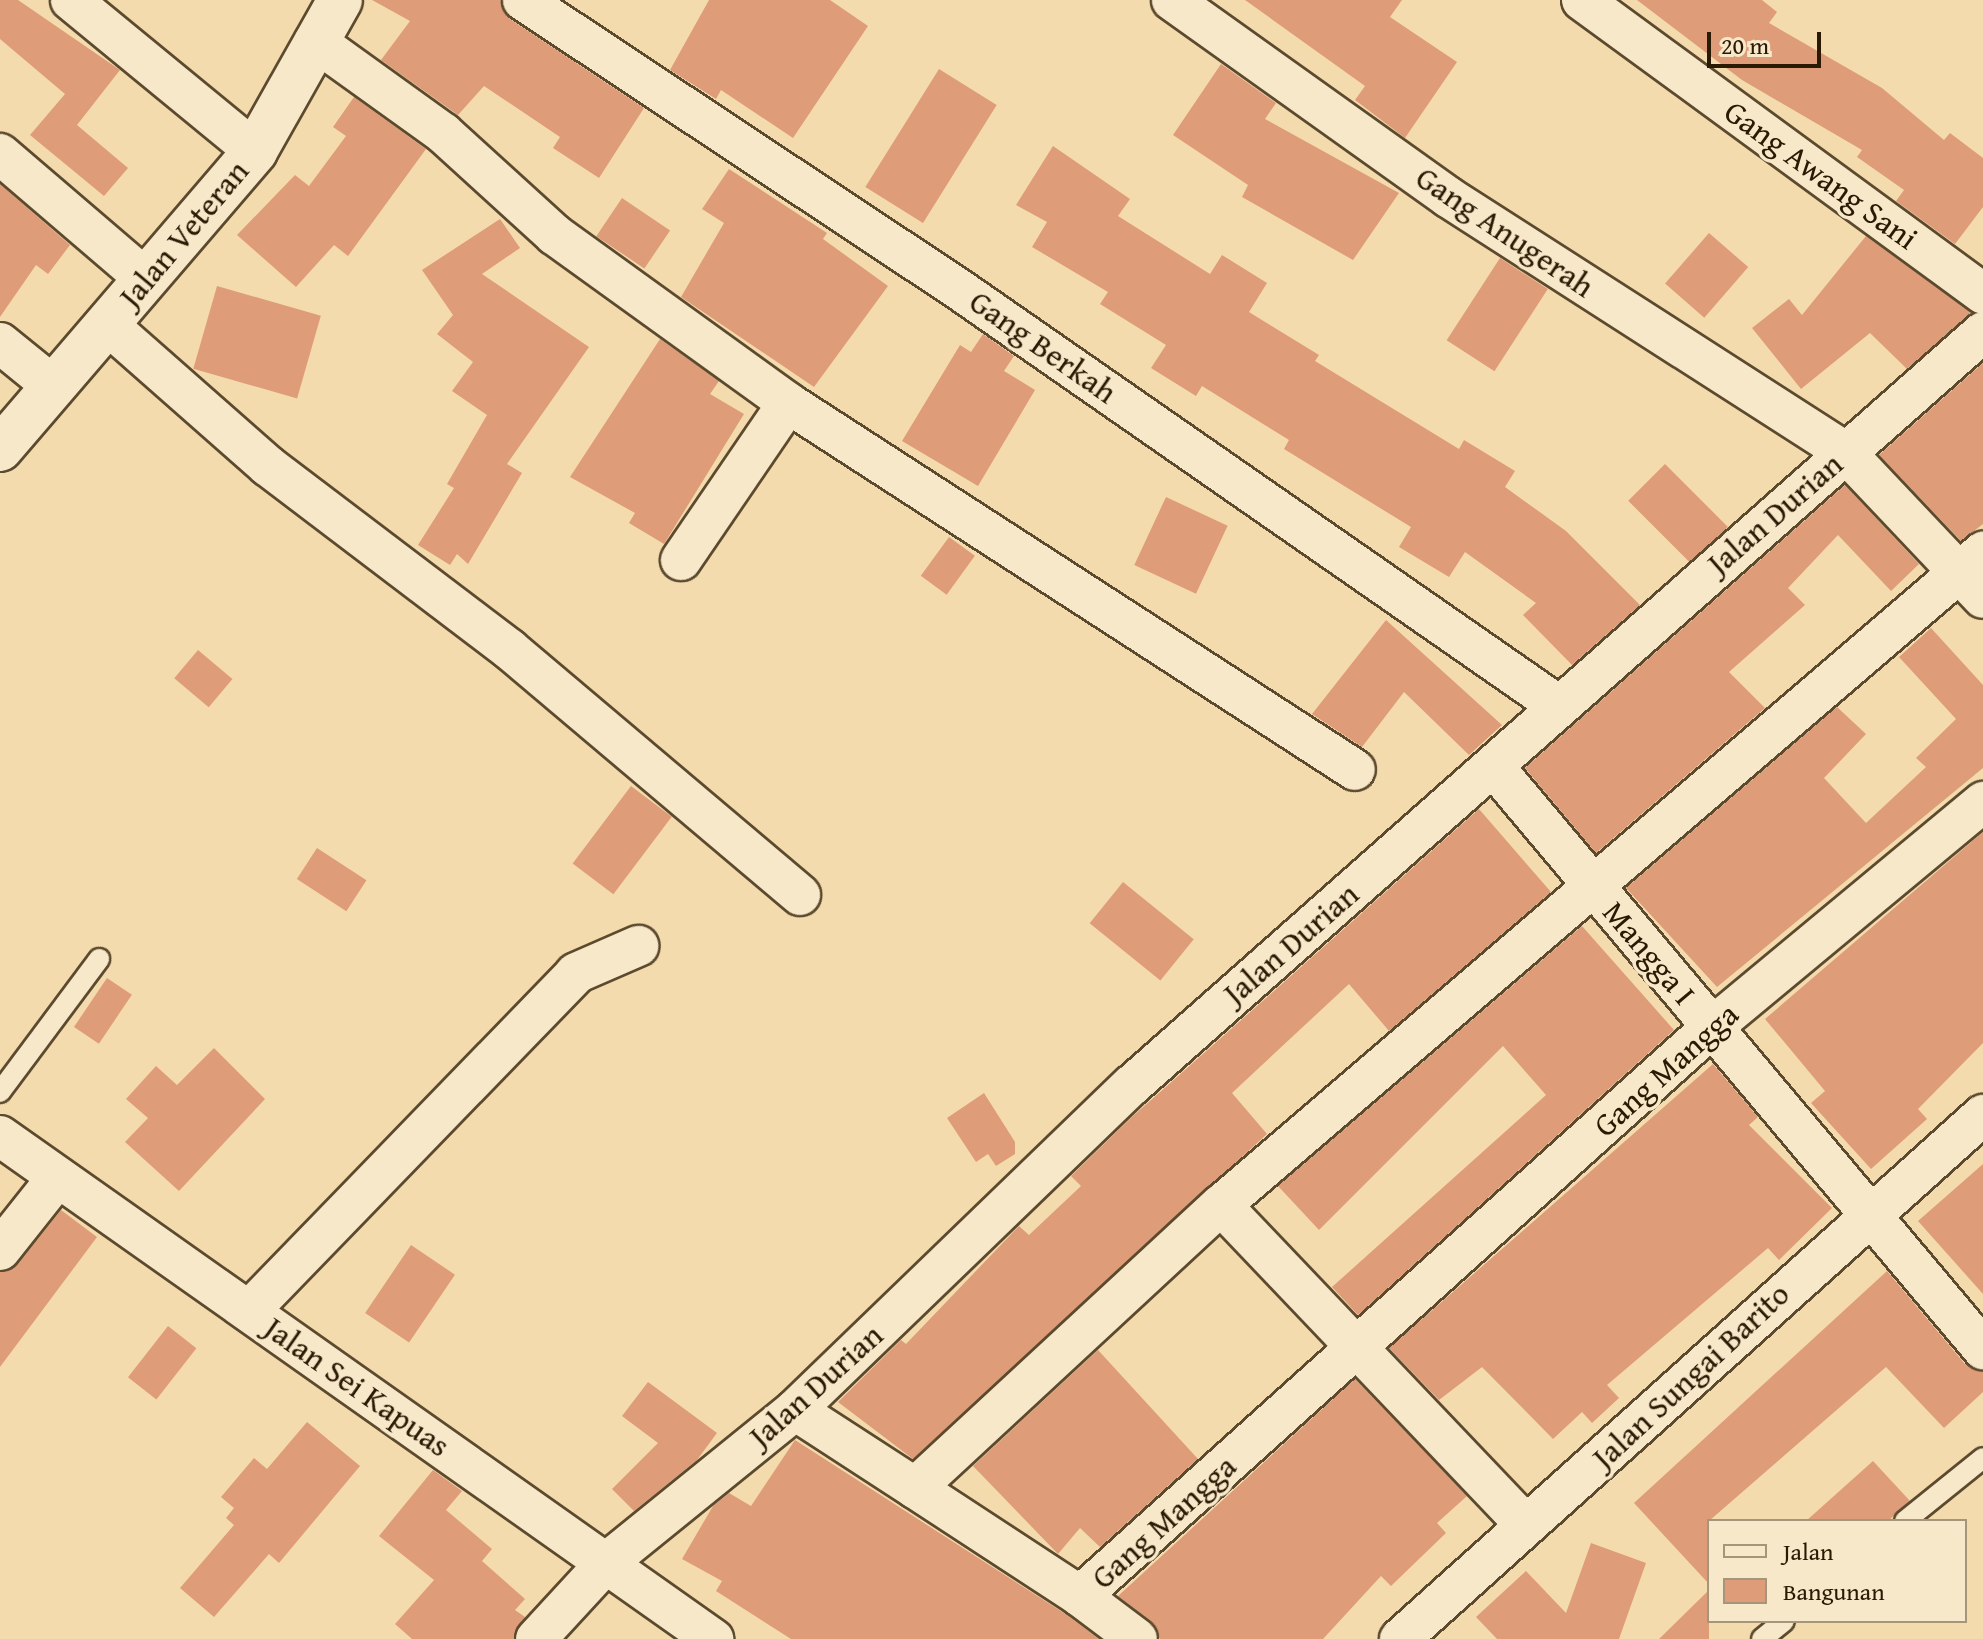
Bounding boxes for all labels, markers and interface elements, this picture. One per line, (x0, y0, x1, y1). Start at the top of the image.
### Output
scale bar (1711, 16, 1825, 66)
text: 20 m (1721, 28, 1769, 63)
street label: Gang Awang Sani (1717, 92, 1925, 258)
street label: Jalan Veteran (111, 152, 257, 316)
street label: Gang Anugerah (1409, 158, 1601, 306)
street label: Gang Berkah (962, 282, 1124, 412)
street label: Jalan Durian (1700, 445, 1850, 583)
street label: Jalan Durian (1216, 875, 1366, 1013)
street label: Mangga I (1595, 893, 1703, 1013)
street label: Gang Mangga (1586, 995, 1746, 1145)
street label: Jalan Sungai Barito (1585, 1275, 1797, 1477)
street label: Jalan Sei Kapuas (257, 1309, 457, 1465)
street label: Jalan Durian (741, 1316, 891, 1456)
street label: Gang Mangga (1084, 1447, 1244, 1597)
legend (1707, 1519, 1967, 1623)
text: Jalan (1783, 1534, 1833, 1569)
text: Bangunan (1783, 1574, 1885, 1609)

